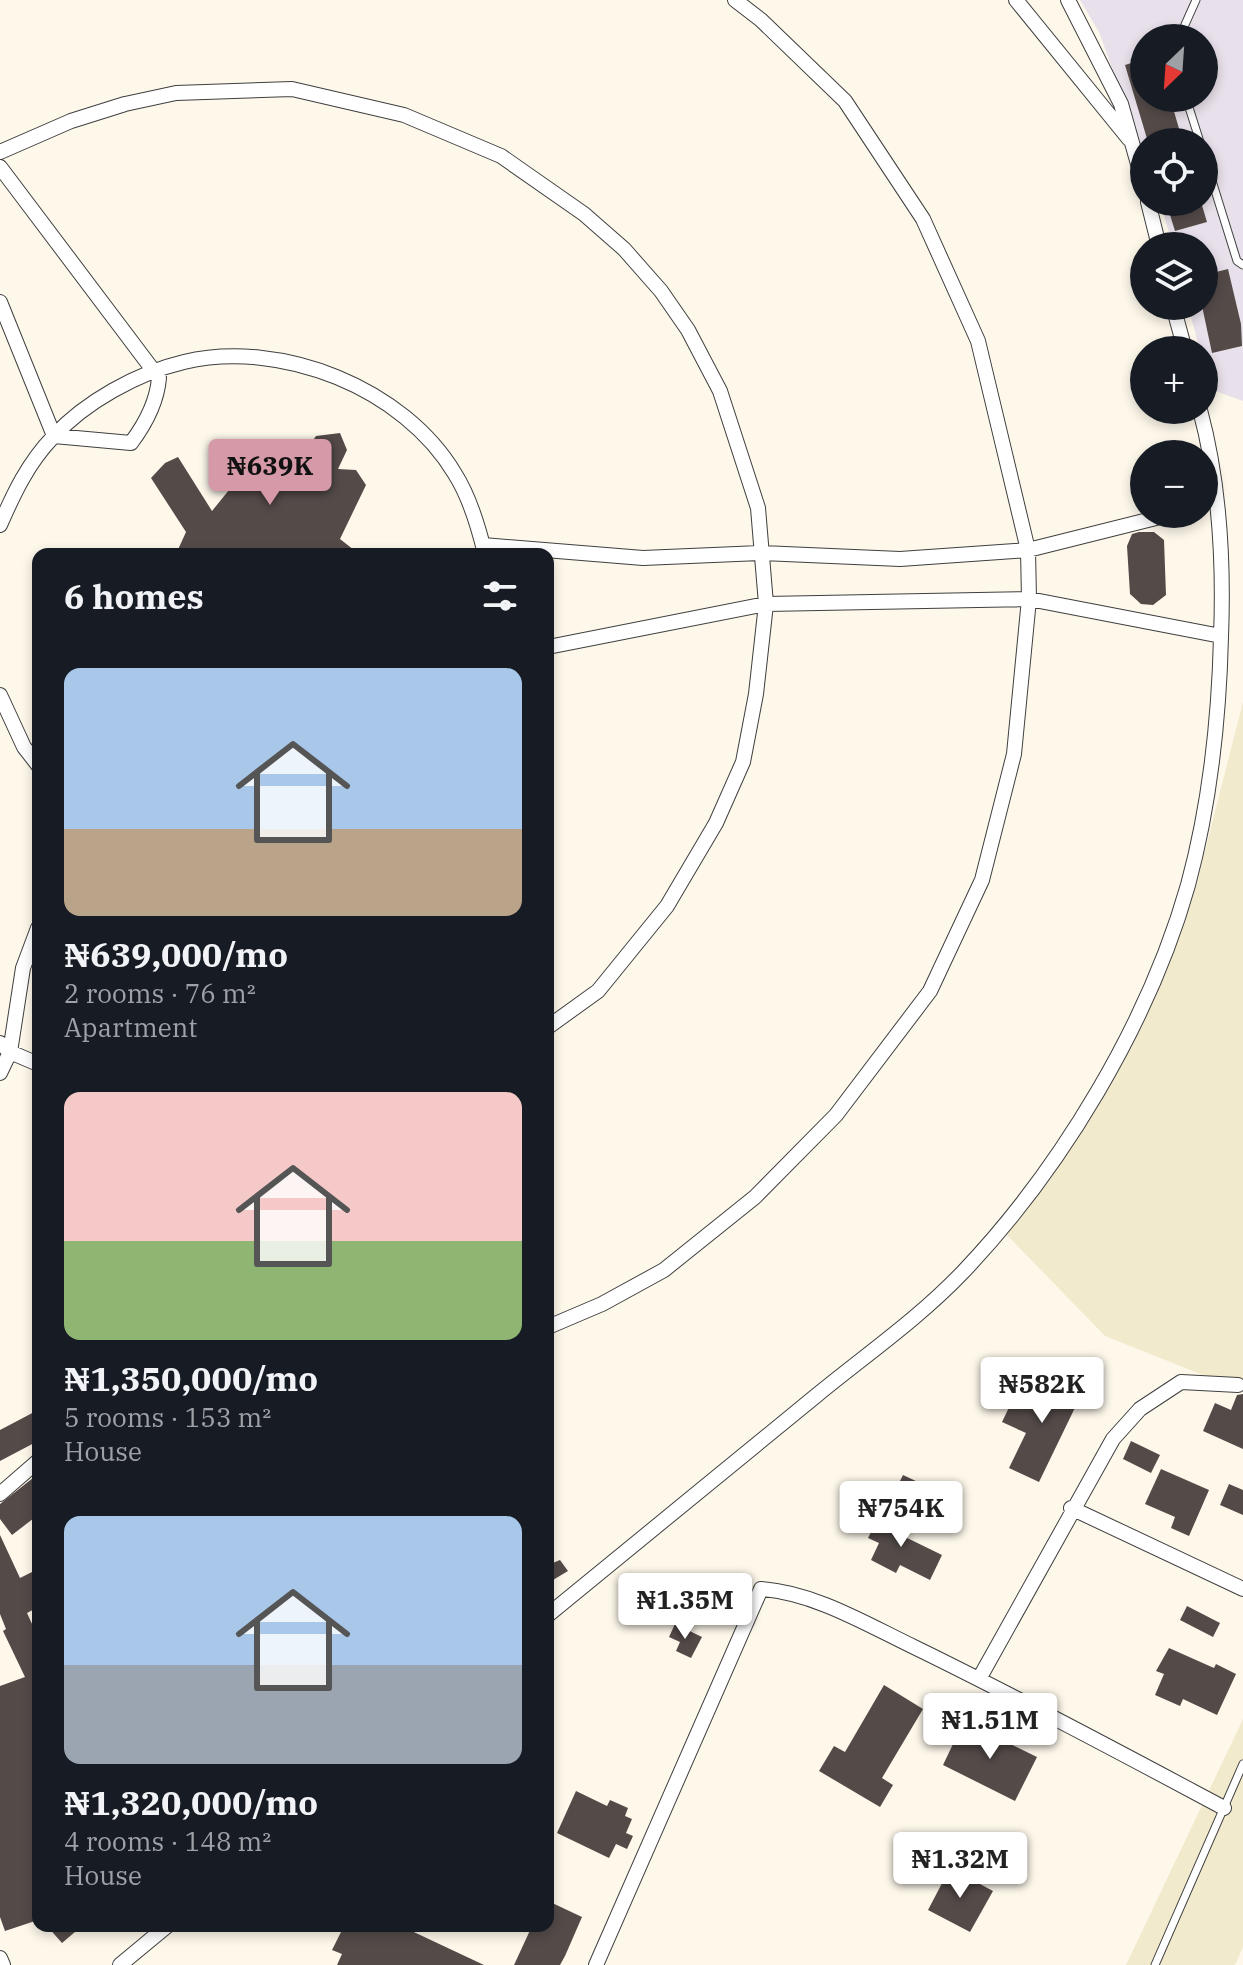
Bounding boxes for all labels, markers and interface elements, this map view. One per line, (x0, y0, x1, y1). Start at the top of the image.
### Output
north arrow (1130, 24, 1218, 112)
map controls (1130, 24, 1218, 528)
button: locate (1130, 128, 1218, 216)
button: layers (1130, 232, 1218, 320)
button: + (1130, 336, 1218, 424)
pin: ₦639K (214, 439, 326, 507)
button: − (1130, 440, 1218, 528)
text: ₦639K (227, 448, 313, 482)
text: 6 homes (64, 574, 204, 618)
icon: filters (478, 574, 522, 618)
icon: home (221, 720, 365, 864)
text: ₦639,000/mo (64, 932, 288, 976)
text: 2 rooms · 76 m² (64, 976, 256, 1010)
text: Apartment (64, 1010, 197, 1044)
icon: home (221, 1144, 365, 1288)
text: ₦1,350,000/mo (64, 1356, 318, 1400)
pin: ₦582K (986, 1357, 1098, 1425)
text: ₦582K (999, 1366, 1085, 1400)
text: 5 rooms · 153 m² (64, 1400, 271, 1434)
text: House (64, 1434, 142, 1468)
pin: ₦754K (845, 1481, 957, 1549)
text: ₦754K (858, 1490, 944, 1524)
icon: home (221, 1568, 365, 1712)
pin: ₦1.35M (620, 1573, 750, 1641)
text: ₦1.35M (636, 1582, 734, 1616)
pin: ₦1.51M (925, 1693, 1055, 1761)
text: ₦1.51M (941, 1702, 1039, 1736)
text: ₦1,320,000/mo (64, 1780, 318, 1824)
text: 4 rooms · 148 m² (64, 1824, 271, 1858)
pin: ₦1.32M (895, 1832, 1025, 1900)
text: ₦1.32M (911, 1841, 1009, 1875)
text: House (64, 1858, 142, 1892)

